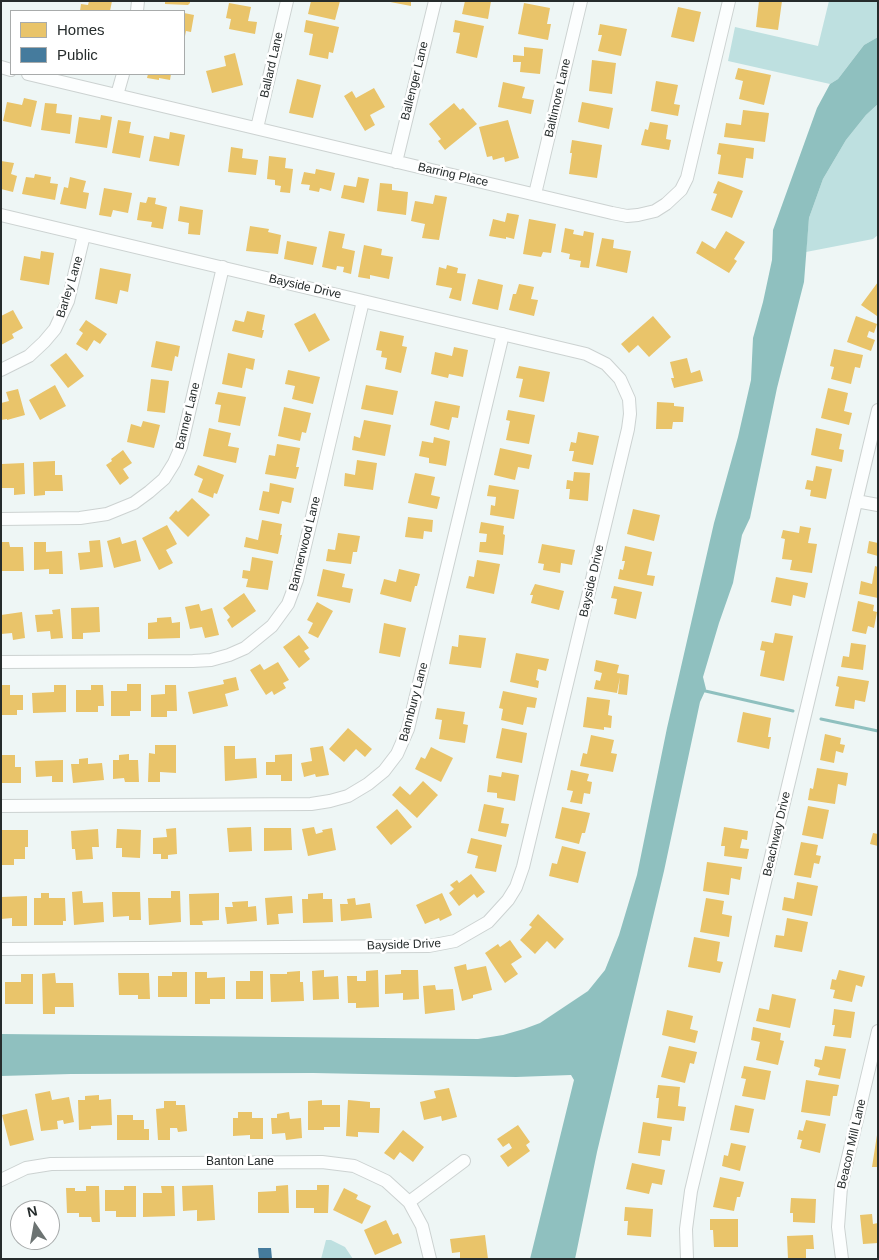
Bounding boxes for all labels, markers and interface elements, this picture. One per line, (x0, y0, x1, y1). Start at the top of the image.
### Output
legend (10, 10, 185, 75)
text: Homes (57, 21, 105, 38)
street label: Ballard Lane (257, 31, 287, 99)
street label: Ballenger Lane (398, 40, 432, 122)
text: Public (57, 46, 98, 63)
street label: Baltimore Lane (542, 57, 574, 139)
street label: Barring Place (416, 160, 490, 190)
street label: Barley Lane (54, 254, 86, 320)
street label: Bayside Drive (267, 272, 343, 302)
street label: Banner Lane (173, 381, 203, 451)
street label: Bannerwood Lane (286, 495, 324, 593)
street label: Bayside Drive (577, 543, 607, 619)
street label: Bannbury Lane (397, 661, 431, 743)
street label: Beachway Drive (760, 790, 794, 878)
street label: Bayside Drive (367, 937, 441, 953)
street label: Beacon Mill Lane (835, 1098, 869, 1190)
street label: Banton Lane (206, 1155, 274, 1169)
north arrow (10, 1200, 60, 1250)
text: N (25, 1202, 39, 1220)

